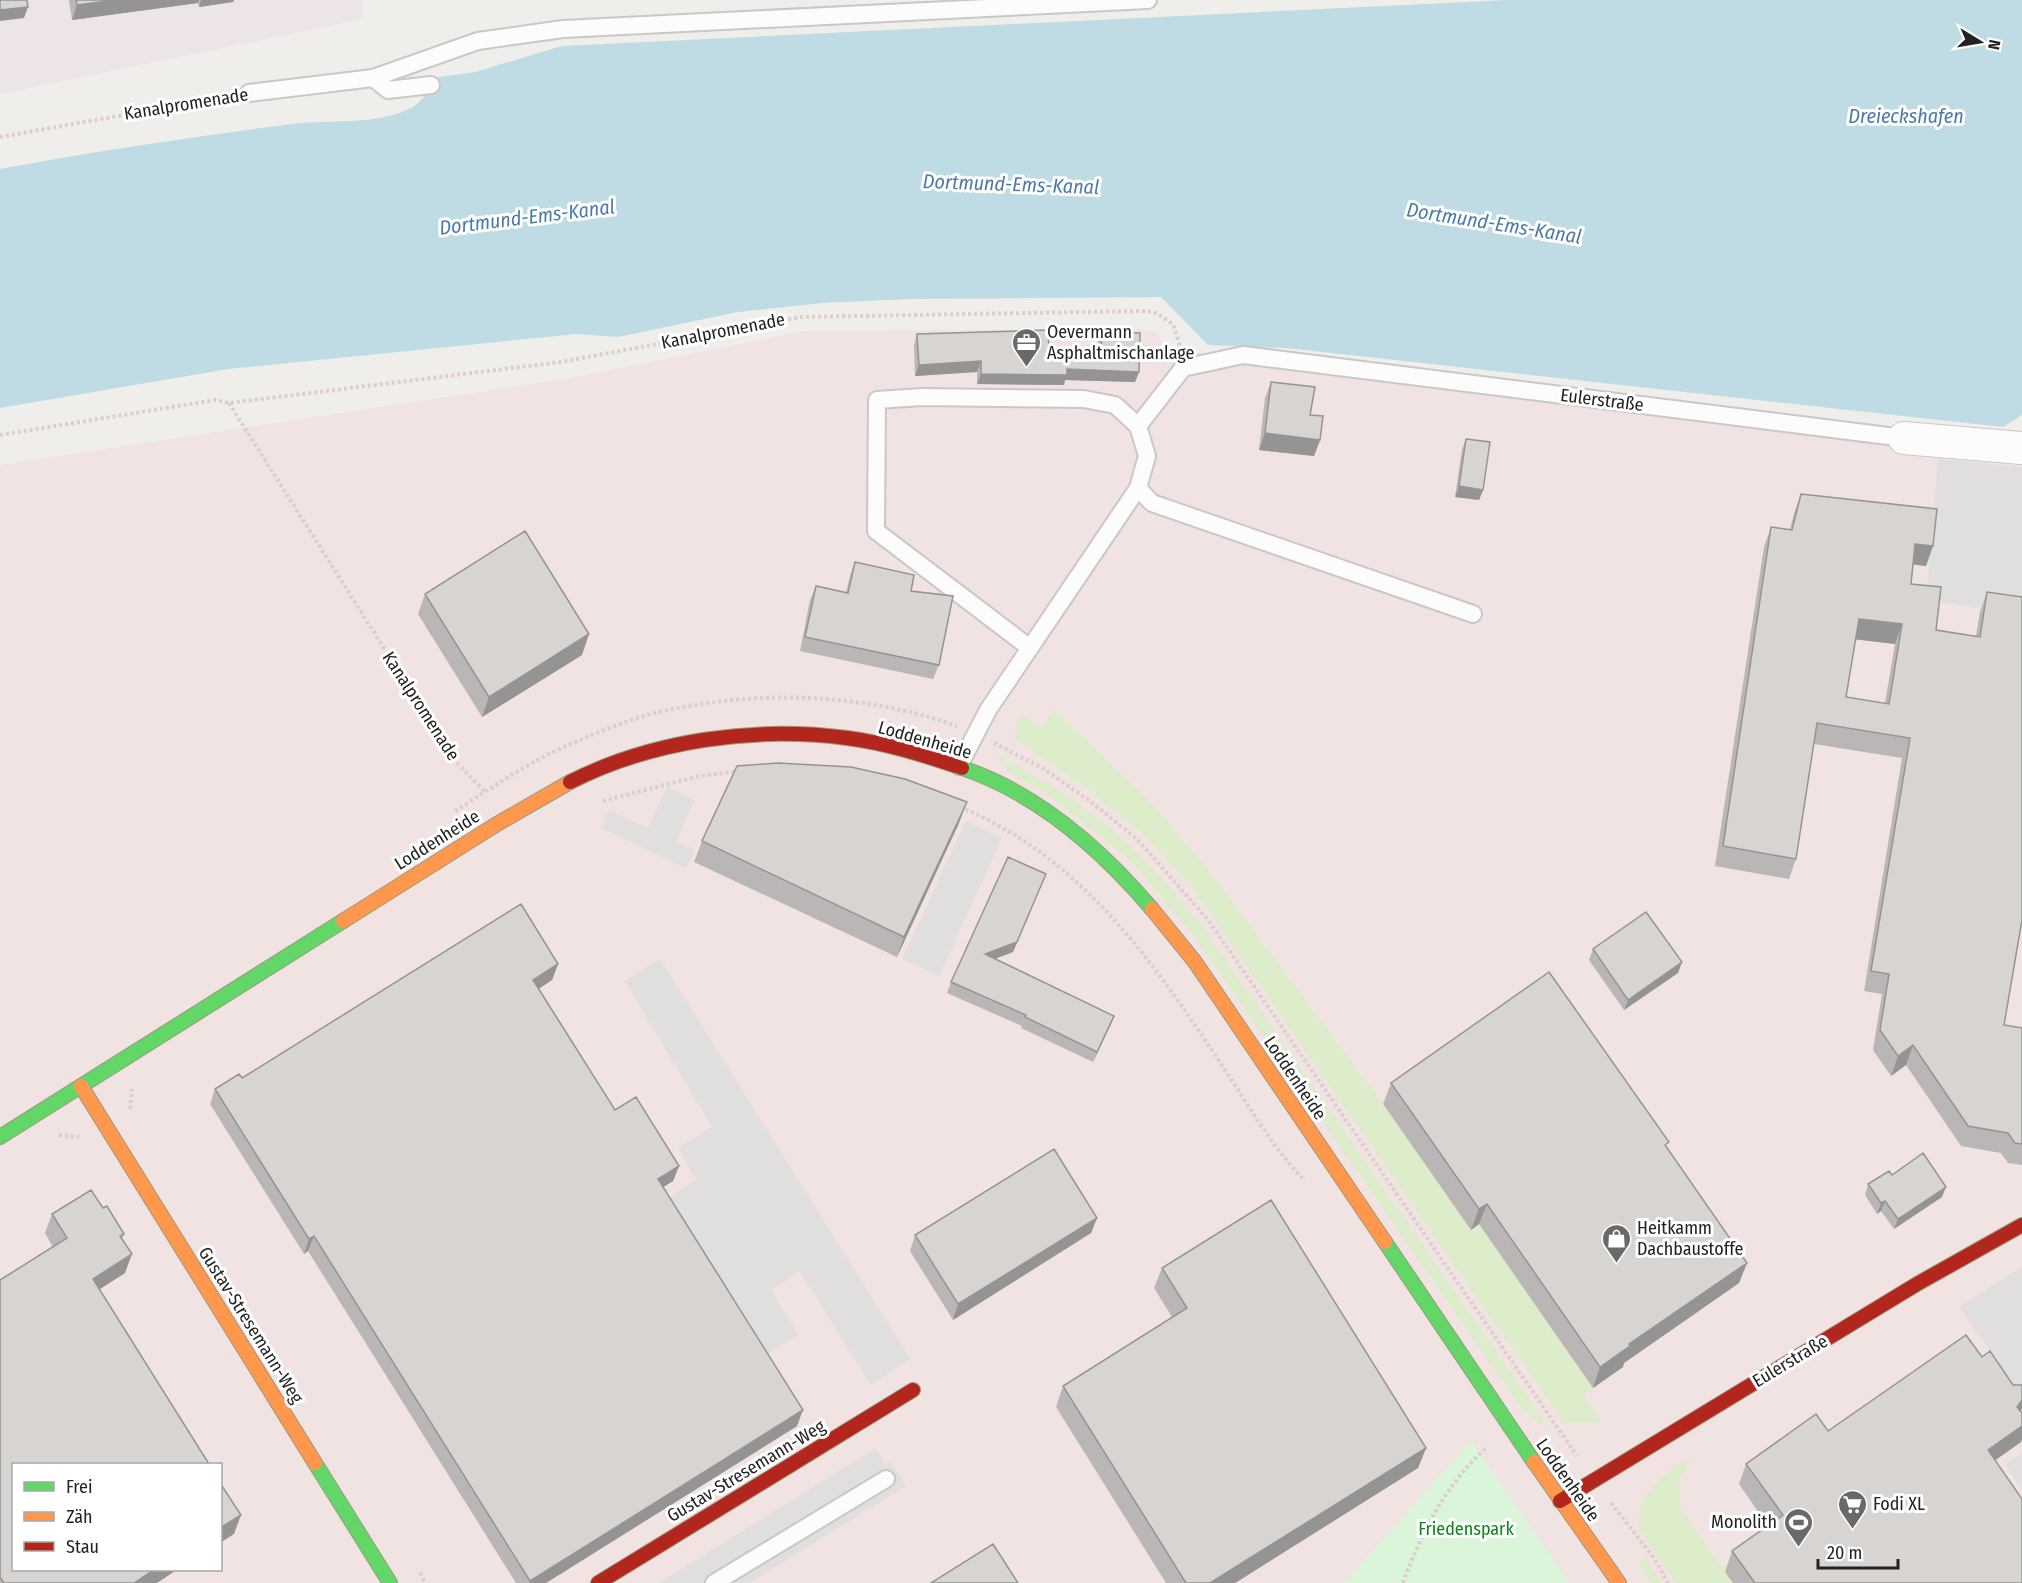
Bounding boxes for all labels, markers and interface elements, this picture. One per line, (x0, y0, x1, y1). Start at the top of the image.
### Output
north arrow (1950, 12, 2010, 72)
text: N (1984, 38, 2004, 51)
street label: Kanalpromenade (122, 83, 250, 125)
water label: Dreieckshafen (1848, 104, 1964, 128)
water label: Dortmund-Ems-Kanal (922, 169, 1100, 199)
water label: Dortmund-Ems-Kanal (438, 194, 616, 240)
water label: Dortmund-Ems-Kanal (1405, 197, 1583, 249)
street label: Kanalpromenade (659, 308, 787, 354)
place label: Oevermann Asphaltmischanlage (1047, 321, 1195, 364)
office icon: Oevermann Asphaltmischanlage (1010, 326, 1042, 368)
street label: Eulerstraße (1559, 384, 1645, 416)
street label: Kanalpromenade (378, 647, 464, 765)
street label: Loddenheide (876, 716, 974, 764)
street label: Loddenheide (390, 805, 484, 875)
street label: Loddenheide (1259, 1032, 1331, 1124)
place label: Heitkamm Dachbaustoffe (1637, 1217, 1744, 1260)
shop icon: Heitkamm Dachbaustoffe (1600, 1222, 1632, 1264)
street label: Gustav-Stresemann-Weg (194, 1243, 308, 1408)
street label: Eulerstraße (1748, 1330, 1832, 1392)
street label: Gustav-Stresemann-Weg (663, 1415, 829, 1527)
street label: Loddenheide (1531, 1434, 1605, 1526)
legend (12, 1463, 222, 1571)
text: Frei (66, 1476, 92, 1498)
supermarket icon: Fodi XL (1836, 1488, 1868, 1530)
place label: Fodi XL (1873, 1493, 1925, 1515)
text: Zäh (66, 1506, 93, 1528)
sports icon: Monolith (1782, 1506, 1814, 1548)
place label: Monolith (1711, 1511, 1777, 1533)
park label: Friedenspark (1418, 1518, 1514, 1540)
scale bar (1818, 1532, 1898, 1570)
text: Stau (66, 1536, 99, 1558)
text: 20 m (1827, 1542, 1862, 1564)

